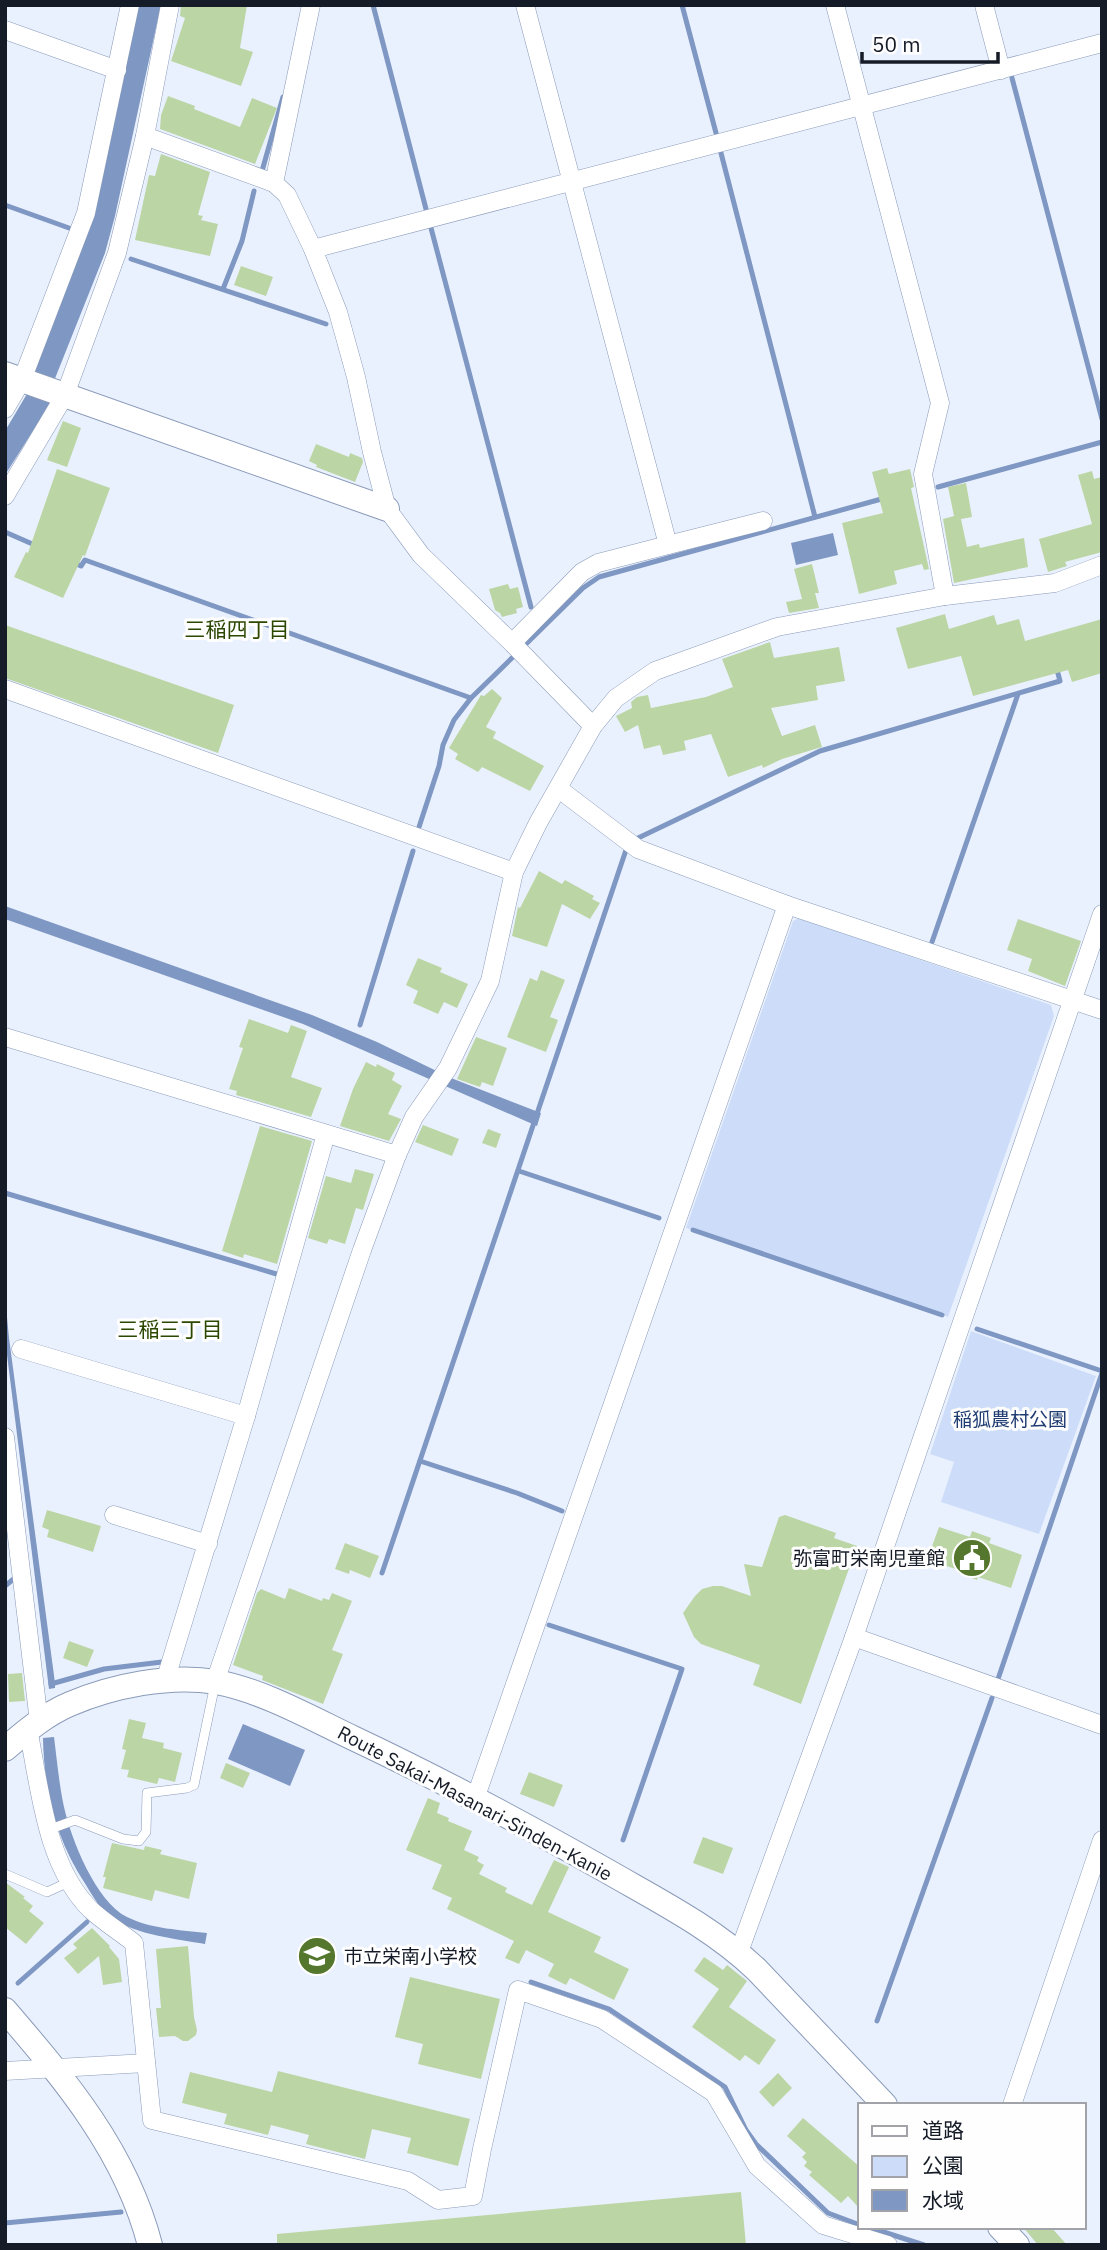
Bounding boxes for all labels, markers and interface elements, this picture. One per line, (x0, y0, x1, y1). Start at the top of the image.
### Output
scale bar (862, 21, 998, 65)
text: 50 m (872, 30, 921, 58)
district label: 三稲四丁目 (185, 615, 290, 643)
district label: 三稲三丁目 (118, 1315, 223, 1343)
park label: 稲狐農村公園 (953, 1407, 1067, 1431)
public building icon: 弥富町栄南児童館 (951, 1537, 993, 1579)
place label: 弥富町栄南児童館 (793, 1546, 945, 1570)
street label: Route Sakai-Masanari-Sinden-Kanie (334, 1720, 616, 1886)
school or university icon: 市立栄南小学校 (296, 1935, 338, 1977)
place label: 市立栄南小学校 (344, 1944, 477, 1968)
legend (858, 2103, 1086, 2229)
text: 道路 (922, 2116, 964, 2144)
text: 公園 (922, 2151, 964, 2179)
text: 水域 (922, 2186, 964, 2214)

